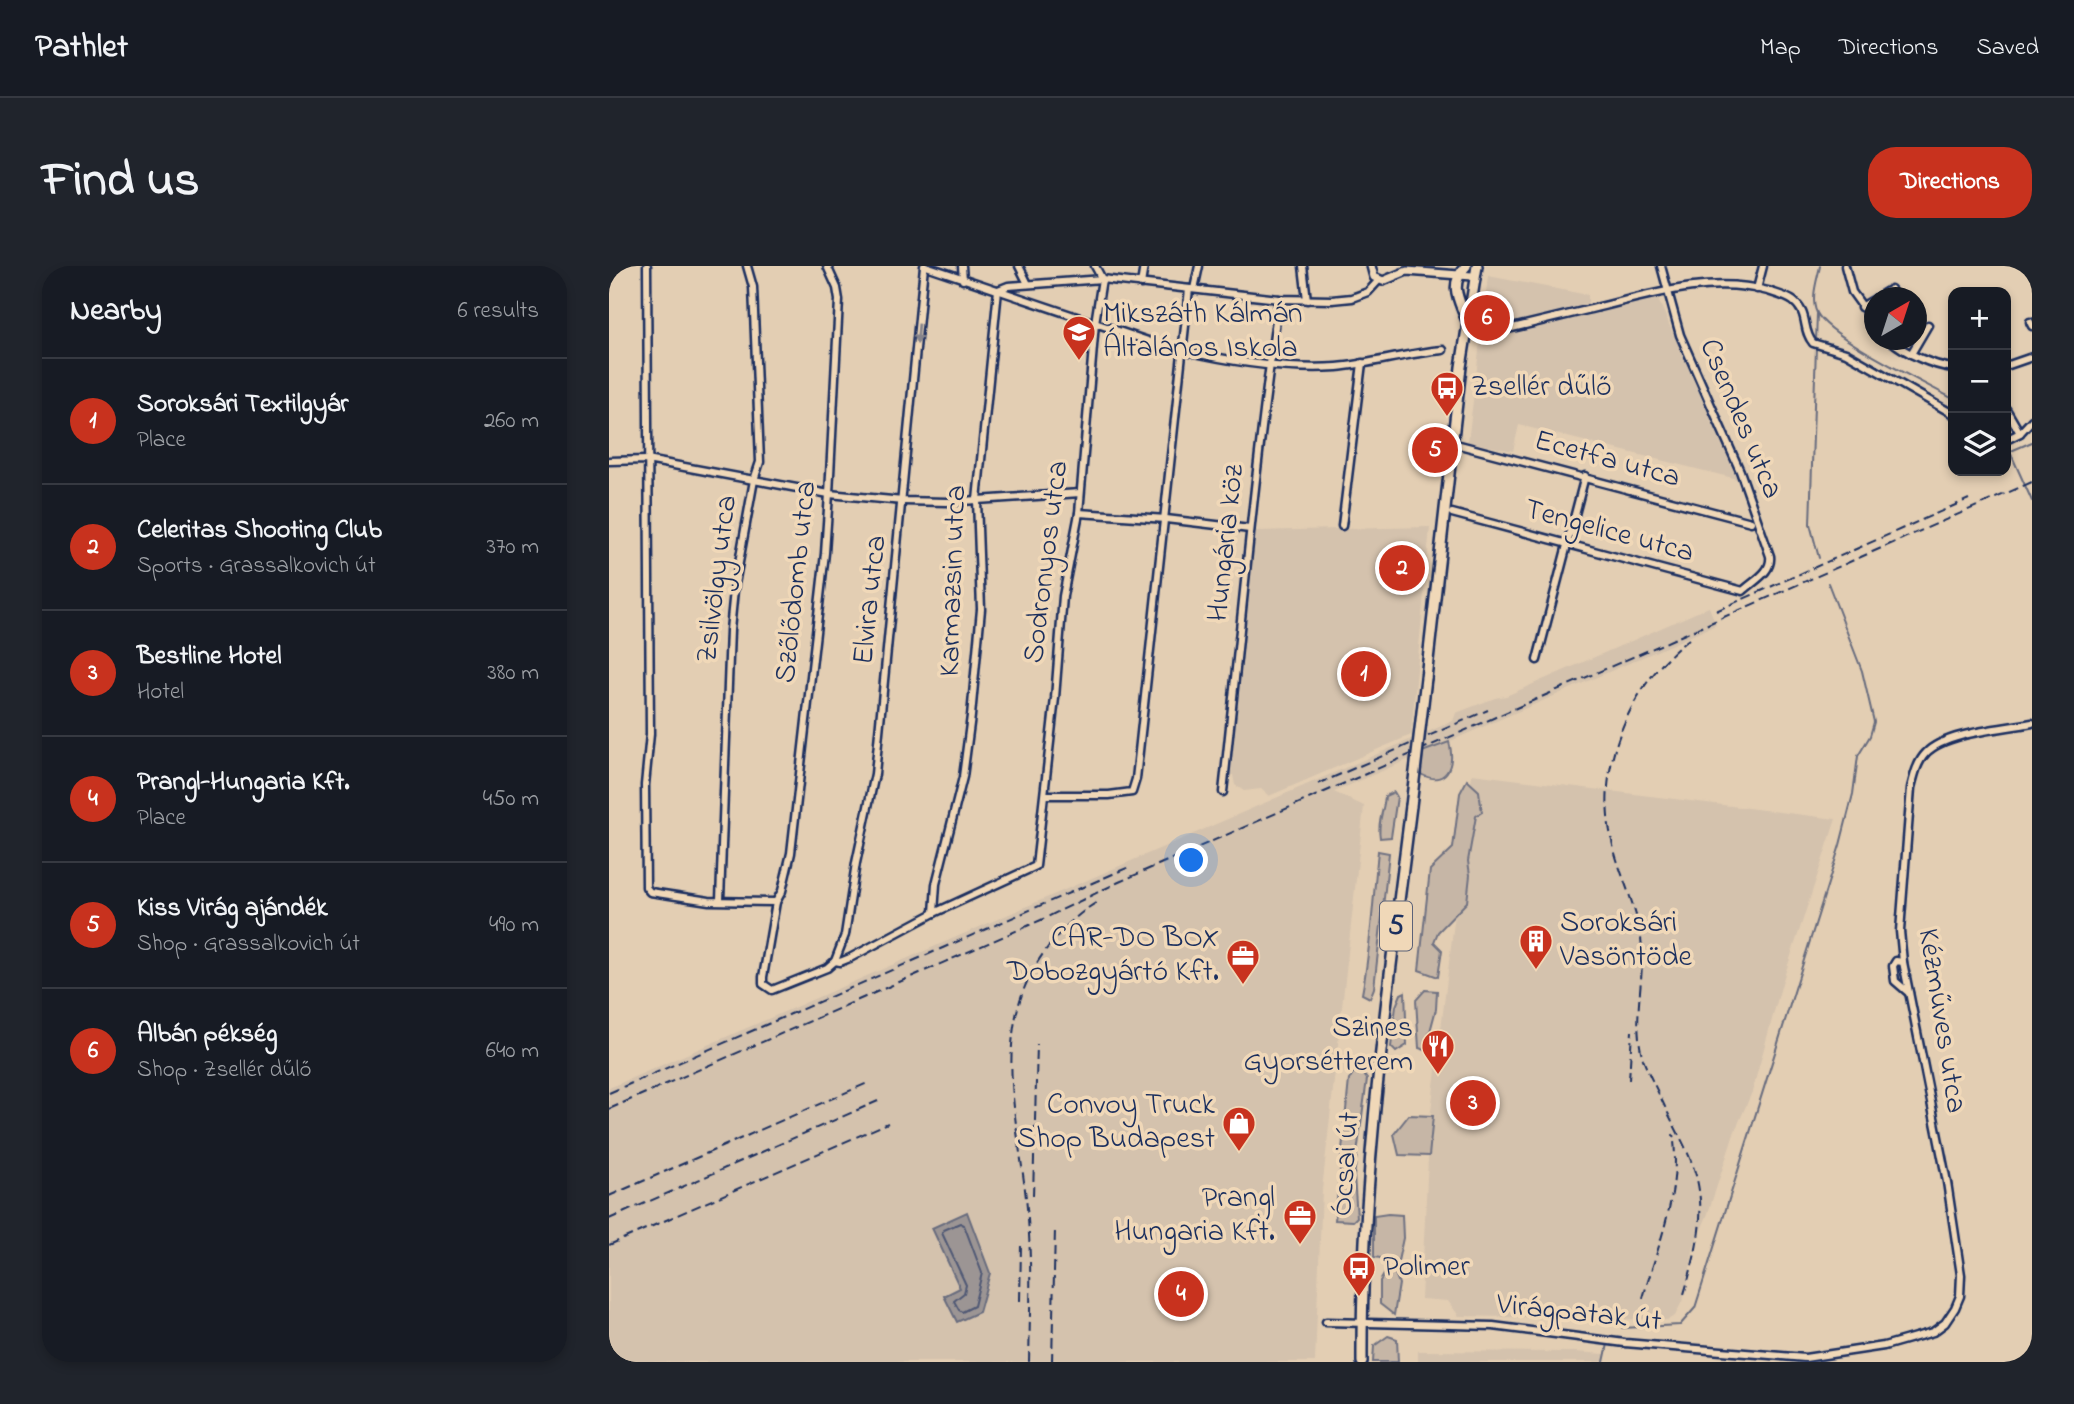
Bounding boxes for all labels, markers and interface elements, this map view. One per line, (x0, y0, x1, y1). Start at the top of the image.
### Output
text: Pathlet (35, 24, 128, 72)
text: Map (1760, 31, 1801, 66)
text: Directions (1839, 31, 1938, 66)
text: Saved (1976, 31, 2039, 66)
text: Find us (42, 146, 199, 218)
button: Directions (1868, 147, 2032, 218)
north arrow (1864, 287, 1927, 350)
map controls (1948, 287, 2011, 476)
button: + (1948, 287, 2011, 350)
text: Nearby (70, 290, 162, 334)
pin: 6 (1464, 292, 1510, 344)
place label: Mikszáth Kálmán Általános Iskola (1103, 293, 1303, 371)
text: 6 results (458, 295, 539, 328)
school or university icon: Mikszáth Kálmán Általános Iskola (1060, 313, 1098, 362)
one-way arrow (912, 323, 923, 345)
street label: Csendes utca (1687, 332, 1793, 506)
button: − (1948, 350, 2011, 413)
place label: Zsellér dűlő (1471, 366, 1612, 410)
bus stop icon: Zsellér dűlő (1428, 369, 1466, 418)
text: Soroksári Textilgyár (137, 386, 348, 424)
text: 1 (89, 405, 97, 438)
text: 260 m (484, 405, 539, 438)
button: layers (1948, 413, 2011, 476)
street label: Ecetfa utca (1529, 419, 1685, 501)
text: Place (137, 424, 186, 457)
pin: 5 (1412, 424, 1458, 476)
street label: Sodronyos utca (1013, 458, 1081, 666)
street label: Hungária köz (1197, 462, 1257, 624)
street label: Szőlődomb utca (765, 479, 829, 685)
street label: Karmazsin utca (929, 484, 979, 678)
street label: Tengelice utca (1519, 488, 1699, 576)
street label: Zsilvölgy utca (686, 493, 750, 665)
text: Celeritas Shooting Club (137, 512, 382, 550)
text: 2 (87, 531, 99, 564)
text: 370 m (486, 531, 539, 564)
street label: Elvira utca (842, 533, 900, 667)
pin: 2 (1379, 542, 1425, 594)
text: Sports · Grassalkovich út (137, 550, 376, 583)
text: Bestline Hotel (137, 638, 282, 676)
pin: 1 (1341, 648, 1387, 700)
text: 3 (88, 657, 98, 690)
text: 380 m (487, 657, 539, 690)
text: Hotel (137, 676, 184, 709)
text: Prangl-Hungaria Kft. (137, 764, 350, 802)
text: 4 (88, 783, 98, 816)
text: 450 m (483, 783, 539, 816)
text: Place (137, 802, 186, 835)
your location (1174, 843, 1208, 877)
text: Kiss Virág ajándék (137, 890, 328, 928)
road number: 5 (1380, 902, 1412, 950)
place label: Soroksári Vasöntöde (1559, 902, 1692, 980)
text: 5 (86, 909, 100, 942)
text: 490 m (489, 909, 539, 942)
place label: CAR-DO BOX Dobozgyártó Kft. (1006, 917, 1219, 995)
building icon: Soroksári Vasöntöde (1517, 922, 1555, 971)
street label: Kézműves utca (1905, 926, 1977, 1116)
text: Shop · Grassalkovich út (137, 928, 360, 961)
office icon: CAR-DO BOX Dobozgyártó Kft. (1224, 937, 1262, 986)
place label: Szines Gyorsétterem (1243, 1007, 1413, 1085)
text: Albán pékség (137, 1016, 277, 1054)
restaurant icon: Szines Gyorsétterem (1419, 1027, 1457, 1076)
text: 6 (88, 1035, 98, 1068)
text: 640 m (486, 1035, 539, 1068)
text: Shop · Zsellér dűlő (137, 1054, 311, 1087)
pin: 3 (1450, 1077, 1496, 1129)
place label: Convoy Truck Shop Budapest (1017, 1084, 1216, 1162)
shop icon: Convoy Truck Shop Budapest (1220, 1104, 1258, 1153)
street label: Ócsai út (1321, 1110, 1373, 1218)
place label: Prangl Hungaria Kft. (1114, 1177, 1275, 1255)
office icon: Prangl Hungaria Kft. (1281, 1197, 1319, 1246)
place label: Polimer (1383, 1246, 1470, 1290)
bus stop icon: Polimer (1340, 1249, 1378, 1298)
pin: 4 (1158, 1268, 1204, 1320)
street label: Virágpatak út (1493, 1283, 1664, 1345)

